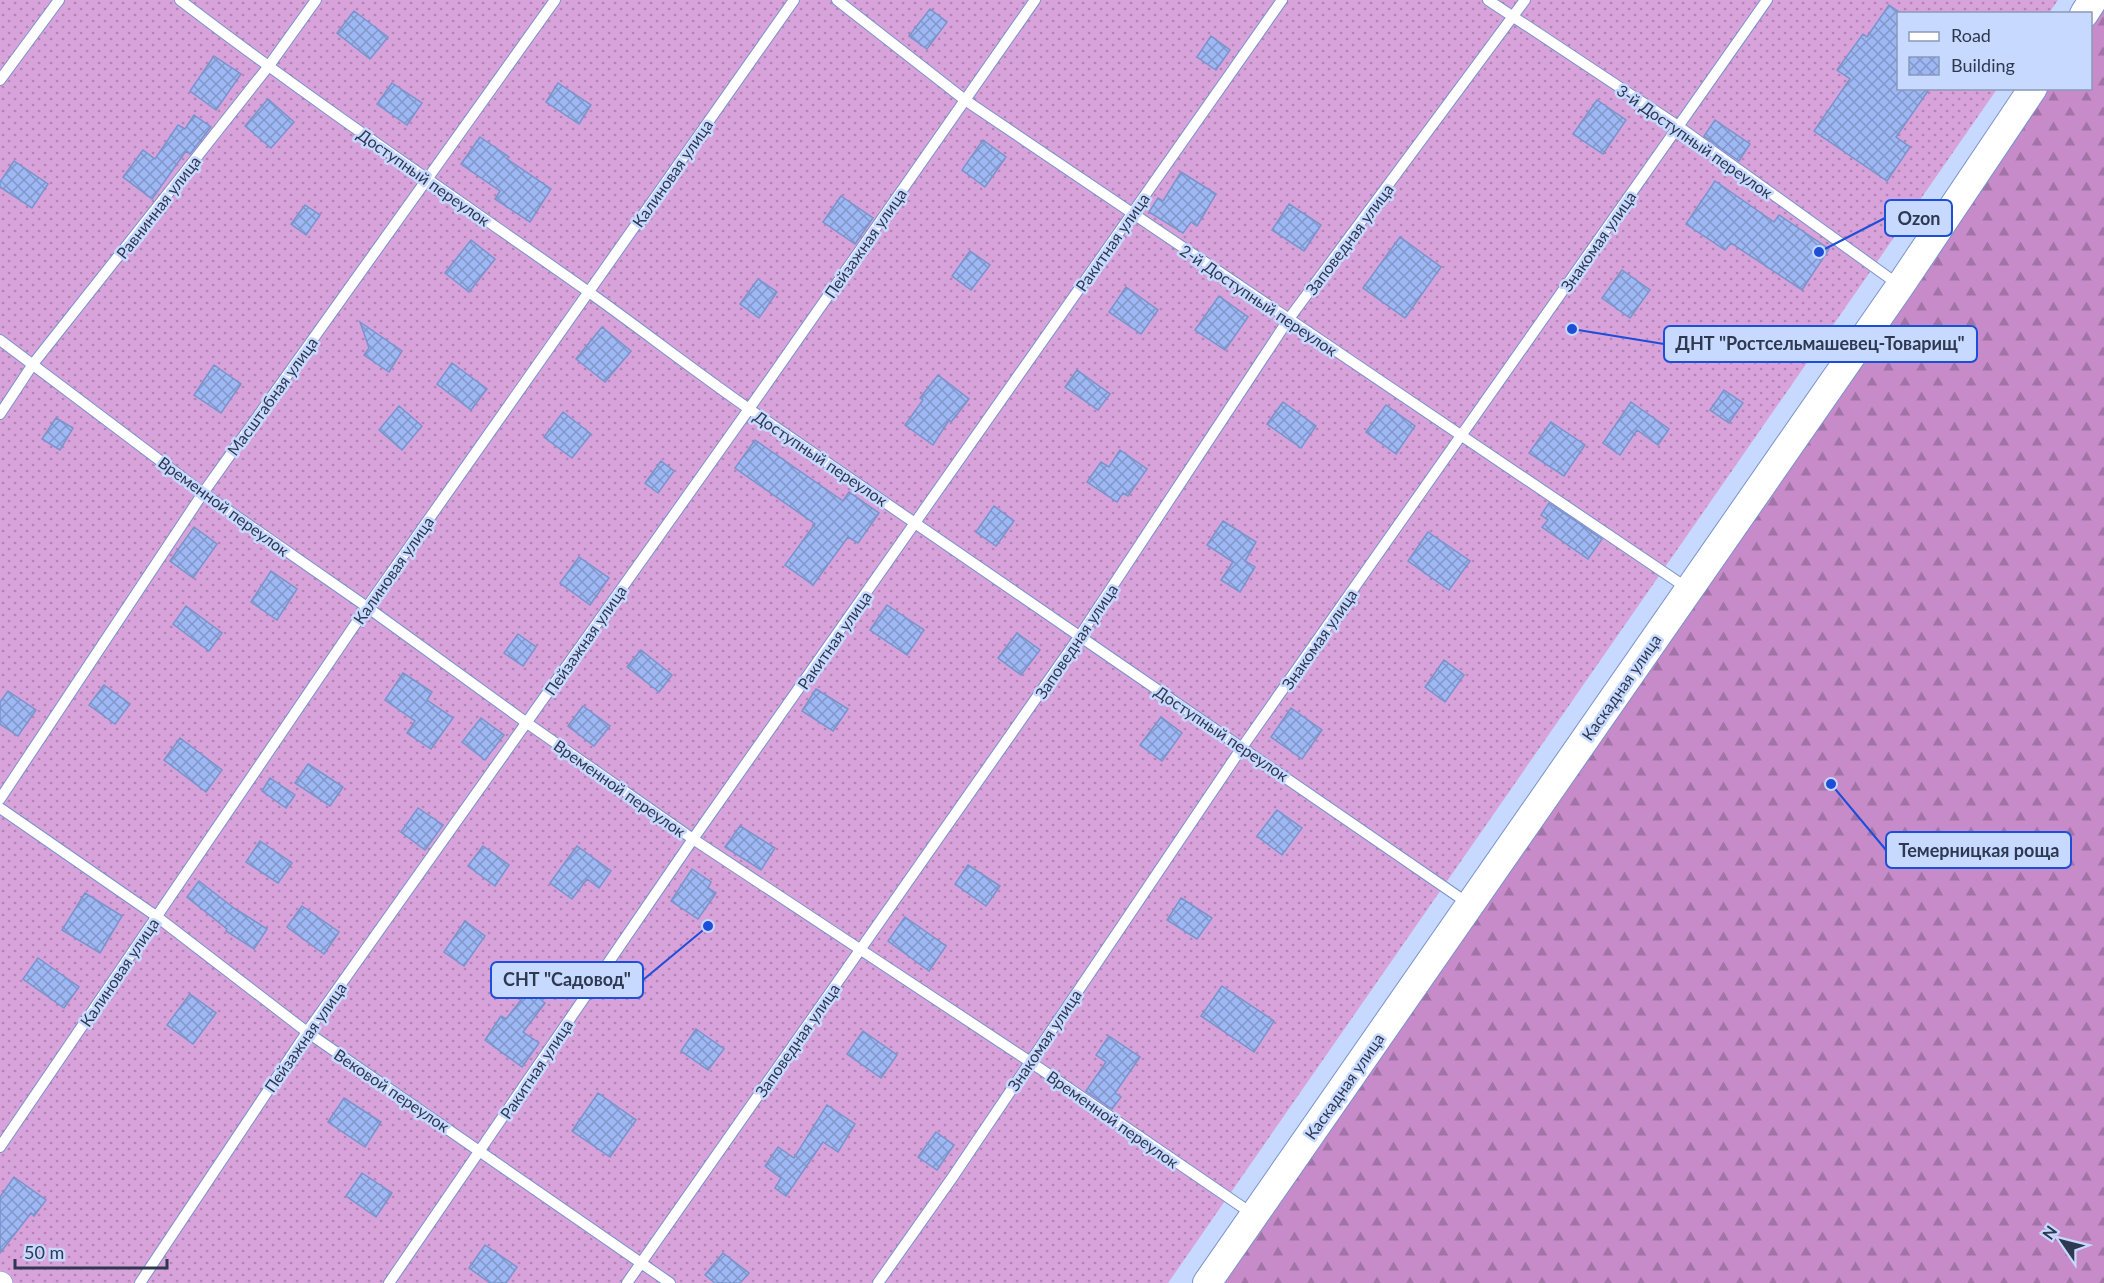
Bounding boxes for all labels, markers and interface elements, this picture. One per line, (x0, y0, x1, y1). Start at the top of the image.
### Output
legend (1897, 12, 2092, 90)
text: Road (1951, 24, 1991, 46)
text: Building (1951, 54, 2015, 76)
street label: 3-й Доступный переулок (1614, 80, 1777, 202)
street label: Калиновая улица (628, 116, 716, 230)
street label: Доступный переулок (354, 124, 494, 230)
street label: Равнинная улица (112, 152, 204, 262)
street label: Заповедная улица (1301, 180, 1397, 298)
street label: Пейзажная улица (820, 184, 910, 302)
street label: Знакомая улица (1556, 187, 1640, 295)
street label: Ракитная улица (1071, 189, 1153, 295)
callout: Ozon (1885, 200, 1952, 236)
text: Ozon (1898, 207, 1940, 229)
street label: 2-й Доступный переулок (1177, 240, 1342, 360)
callout: ДНТ "Ростсельмашевец-Товарищ" (1664, 326, 1977, 362)
text: ДНТ "Ростсельмашевец-Товарищ" (1675, 332, 1965, 354)
street label: Масштабная улица (223, 333, 321, 459)
street label: Доступный переулок (751, 406, 892, 510)
street label: Временной переулок (155, 452, 294, 560)
street label: Калиновая улица (349, 513, 437, 627)
street label: Заповедная улица (1031, 580, 1121, 702)
street label: Пейзажная улица (540, 581, 630, 699)
street label: Знакомая улица (1277, 585, 1361, 693)
street label: Ракитная улица (793, 587, 875, 693)
street label: Каскадная улица (1577, 630, 1665, 744)
street label: Доступный переулок (1152, 681, 1293, 785)
street label: Временной переулок (550, 735, 690, 841)
callout: Темерницкая роща (1886, 832, 2071, 868)
text: Темерницкая роща (1899, 839, 2059, 861)
street label: Калиновая улица (76, 914, 162, 1030)
callout: СНТ "Садовод" (491, 962, 643, 998)
text: СНТ "Садовод" (503, 968, 631, 990)
street label: Пейзажная улица (260, 978, 350, 1096)
street label: Заповедная улица (751, 980, 843, 1100)
street label: Знакомая улица (1003, 986, 1085, 1094)
street label: Ракитная улица (496, 1016, 576, 1122)
street label: Каскадная улица (1300, 1029, 1388, 1143)
street label: Вековой переулок (331, 1044, 454, 1136)
street label: Временной переулок (1043, 1066, 1183, 1172)
north arrow (2032, 1211, 2092, 1271)
text: N (2038, 1222, 2061, 1243)
scale bar (15, 1232, 166, 1270)
text: 50 m (24, 1241, 64, 1263)

